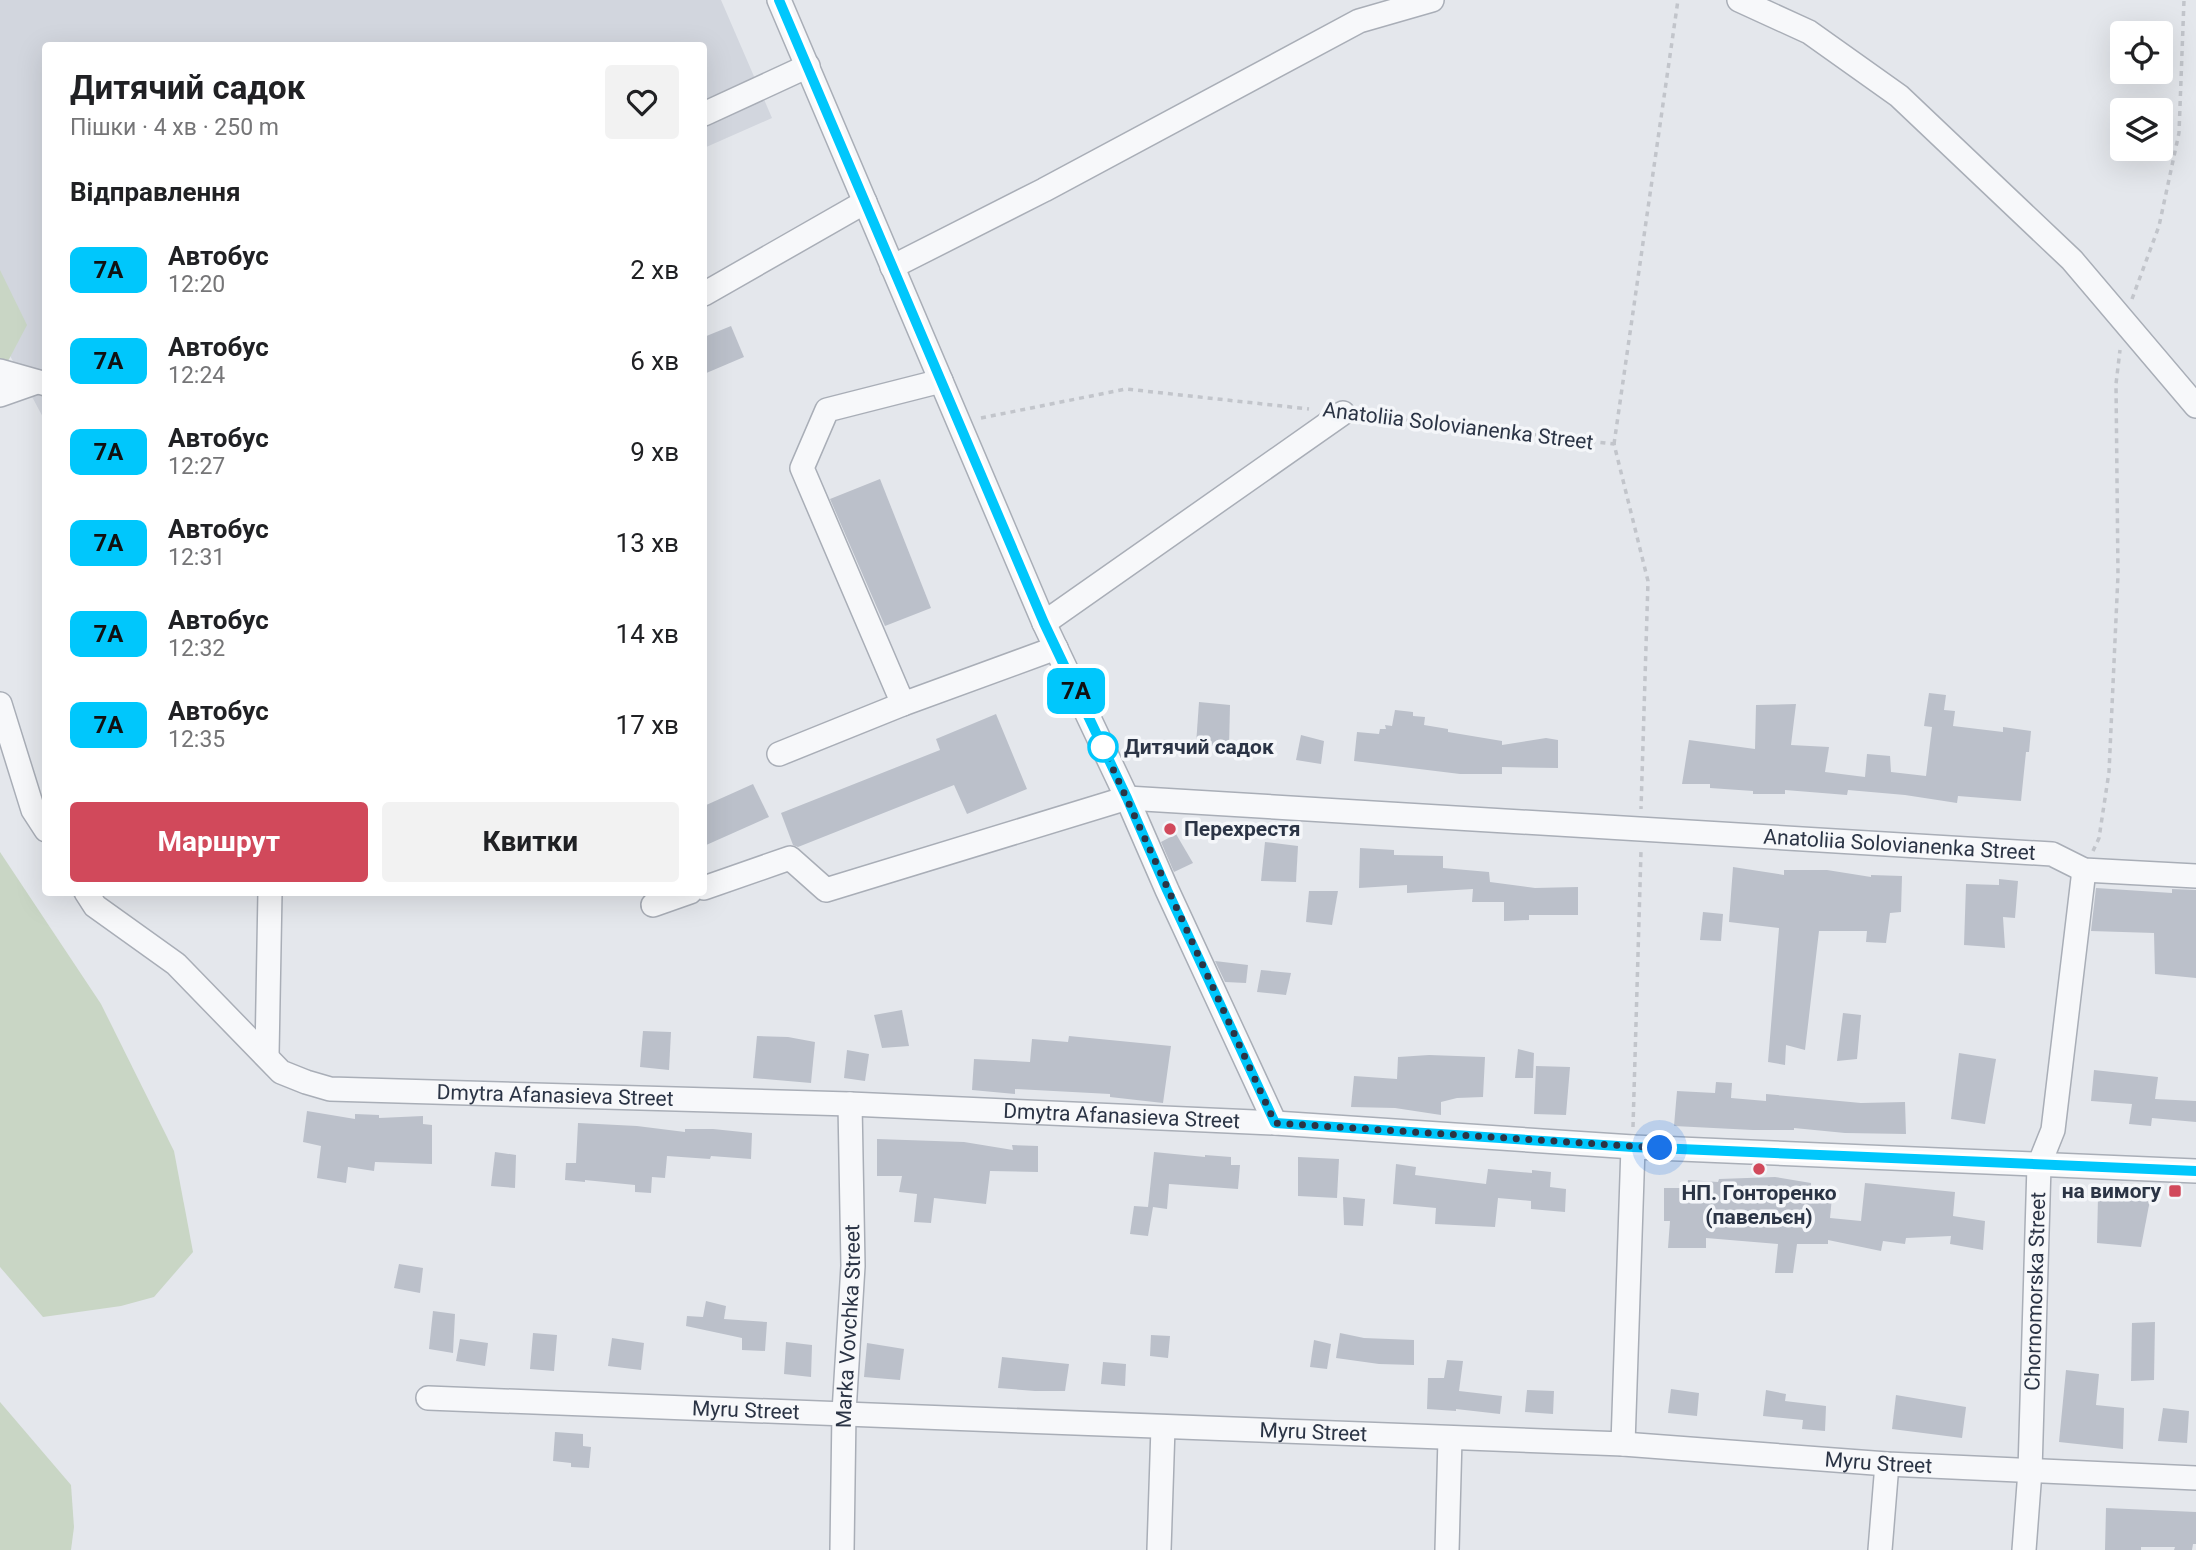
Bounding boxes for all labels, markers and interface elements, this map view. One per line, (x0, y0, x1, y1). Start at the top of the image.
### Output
map controls (2110, 21, 2173, 161)
button: locate (2110, 21, 2173, 84)
button: heart (605, 65, 679, 139)
text: Дитячий садок (70, 68, 305, 107)
button: layers (2110, 98, 2173, 161)
text: Пішки · 4 хв · 250 m (70, 114, 279, 141)
text: Відправлення (70, 177, 240, 207)
text: Автобус (168, 241, 269, 271)
text: 2 хв (630, 255, 679, 285)
text: 7А (94, 256, 123, 284)
text: 12:20 (168, 271, 225, 298)
text: Автобус (168, 332, 269, 362)
text: 6 хв (630, 346, 679, 376)
text: 7А (94, 347, 123, 375)
text: 12:24 (168, 362, 225, 389)
street label: Anatoliia Solovianenka Street (1321, 397, 1595, 455)
text: Автобус (168, 423, 269, 453)
text: 9 хв (630, 437, 679, 467)
text: 7А (94, 438, 123, 466)
text: 12:27 (168, 453, 225, 480)
text: Автобус (168, 514, 269, 544)
text: 13 хв (616, 528, 679, 558)
text: 7А (94, 529, 123, 557)
text: 12:31 (168, 544, 225, 571)
text: Автобус (168, 605, 269, 635)
text: 14 хв (616, 619, 679, 649)
text: 7А (94, 620, 123, 648)
text: 12:32 (168, 635, 225, 662)
line badge: 7А (1044, 668, 1108, 714)
text: 7А (1061, 677, 1091, 705)
text: Автобус (168, 696, 269, 726)
text: 17 хв (616, 710, 679, 740)
text: 7А (94, 711, 123, 739)
text: 12:35 (168, 726, 225, 753)
marker: Дитячий садок (1088, 732, 1118, 762)
place label: Дитячий садок (1124, 735, 1274, 759)
button: Маршрут (70, 802, 368, 882)
button: Квитки (382, 802, 679, 882)
place label: Перехрестя (1184, 817, 1301, 841)
marker: Перехрестя (1162, 821, 1178, 837)
street label: Anatoliia Solovianenka Street (1763, 825, 2036, 865)
street label: Dmytra Afanasieva Street (436, 1080, 674, 1111)
street label: Dmytra Afanasieva Street (1003, 1099, 1241, 1133)
your location (1642, 1130, 1677, 1165)
marker: НП. Гонторенко (павельєн) (1751, 1161, 1767, 1177)
place label: на вимогу (2062, 1179, 2161, 1203)
place label: НП. Гонторенко (павельєн) (1681, 1181, 1837, 1229)
marker: на вимогу (2167, 1183, 2183, 1199)
street label: Chornomorska Street (2020, 1191, 2050, 1391)
street label: Marka Vovchka Street (832, 1224, 865, 1428)
street label: Myru Street (692, 1396, 800, 1424)
street label: Myru Street (1259, 1418, 1368, 1446)
street label: Myru Street (1824, 1447, 1933, 1478)

